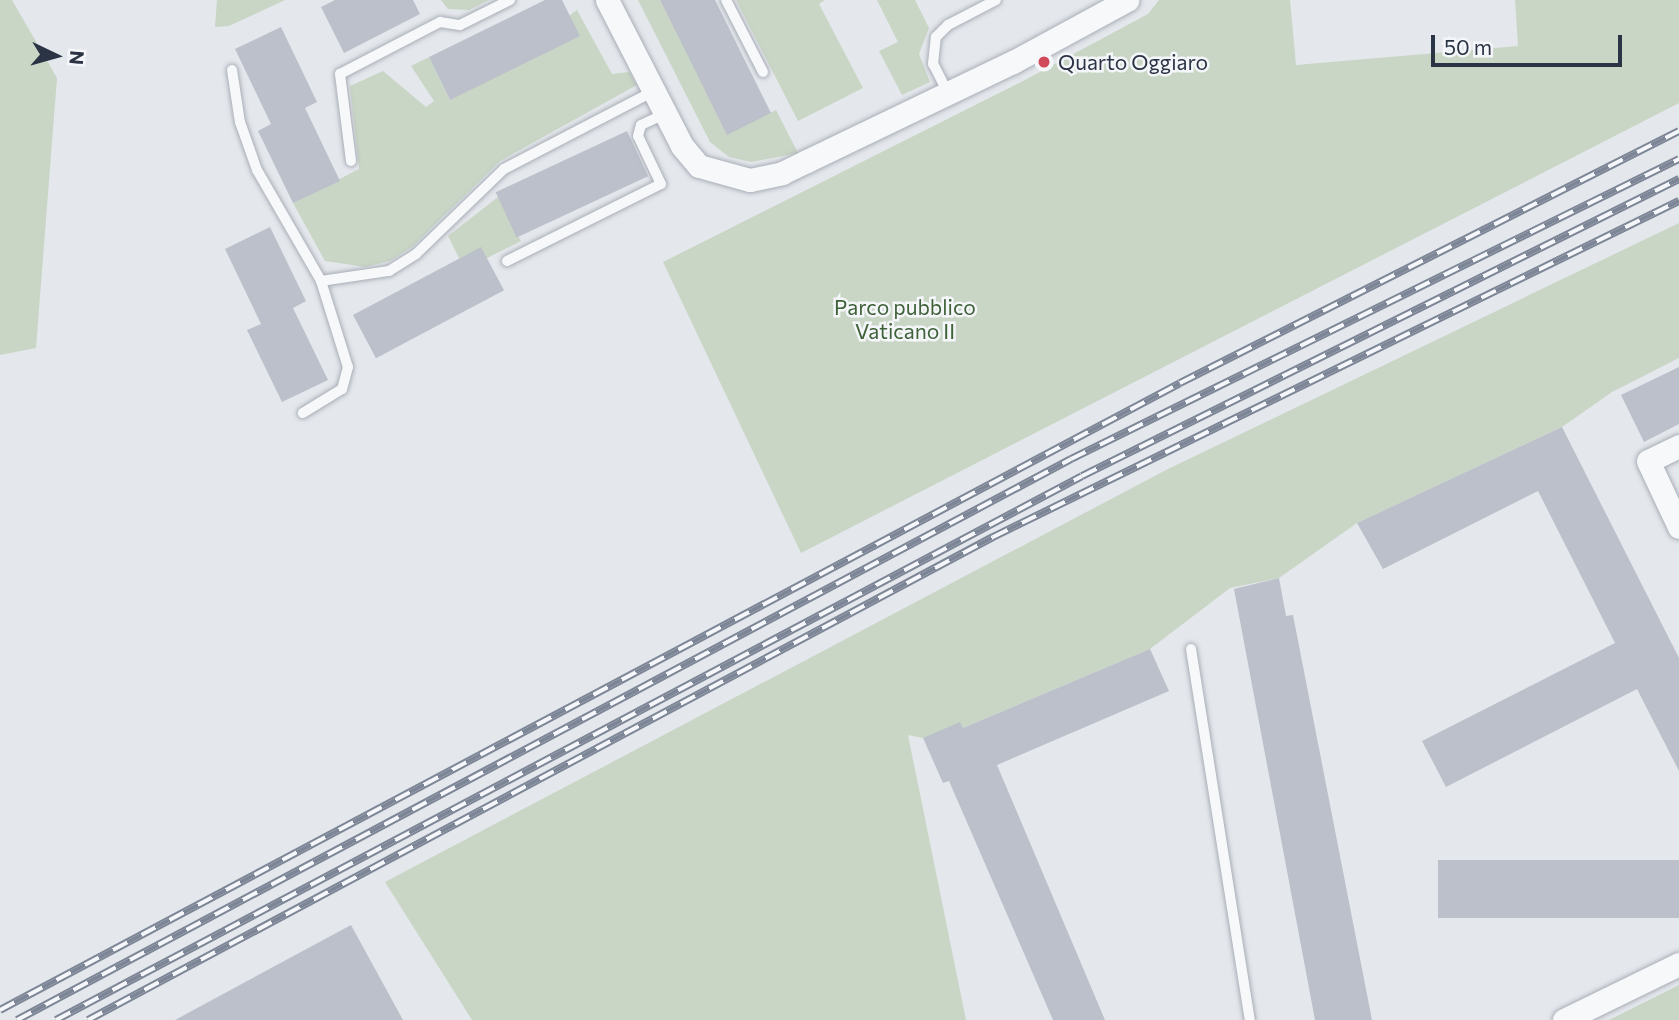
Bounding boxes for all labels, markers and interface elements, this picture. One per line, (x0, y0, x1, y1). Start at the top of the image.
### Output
north arrow (21, 21, 91, 91)
scale bar (1434, 21, 1625, 65)
text: 50 m (1444, 34, 1492, 59)
place label: Quarto Oggiaro (1058, 49, 1208, 75)
text: N (65, 50, 89, 66)
marker: Quarto Oggiaro (1036, 54, 1052, 70)
park label: Parco pubblico Vaticano II (834, 294, 976, 344)

